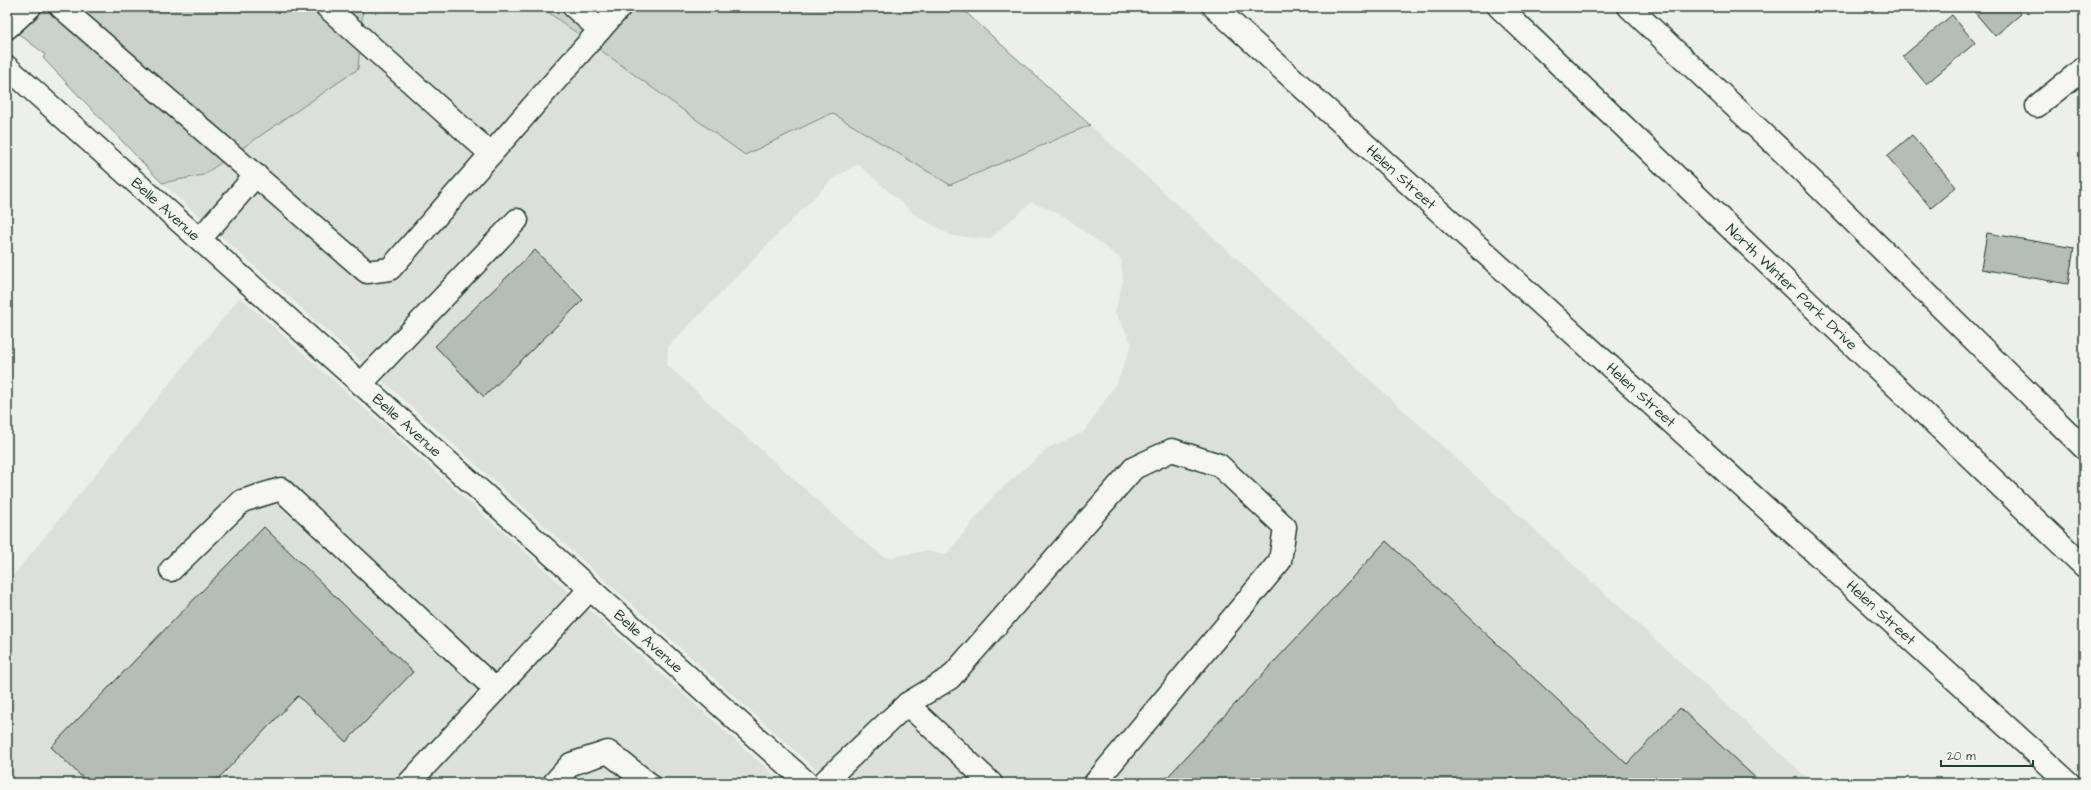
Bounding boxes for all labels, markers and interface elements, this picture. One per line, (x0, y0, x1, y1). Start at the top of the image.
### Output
street label: Helen Street (1362, 140, 1440, 215)
street label: Belle Avenue (126, 173, 205, 246)
street label: North Winter Park Drive (1721, 219, 1862, 355)
street label: Helen Street (1601, 358, 1680, 432)
street label: Belle Avenue (368, 389, 446, 462)
street label: Helen Street (1841, 576, 1920, 650)
street label: Belle Avenue (609, 605, 687, 678)
scale bar (1941, 742, 2033, 768)
text: 20 m (1947, 748, 1976, 765)

